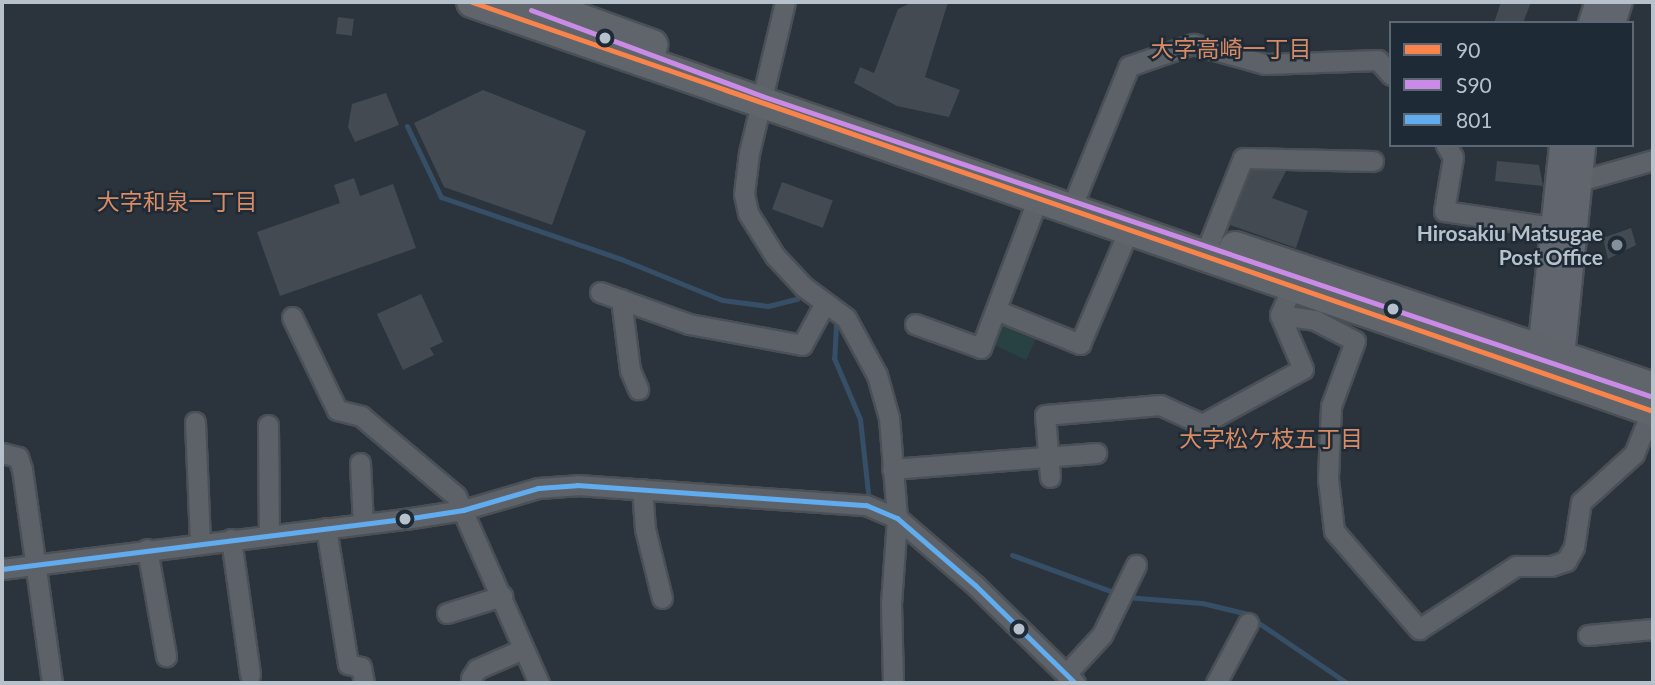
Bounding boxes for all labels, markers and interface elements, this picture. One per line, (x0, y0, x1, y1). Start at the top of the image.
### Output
legend (1389, 21, 1634, 147)
unlabelled marker (598, 31, 612, 45)
district label: 大字高崎一丁目 (1151, 34, 1311, 62)
text: 90 (1456, 37, 1480, 62)
text: S90 (1456, 72, 1492, 97)
text: 801 (1456, 107, 1493, 132)
district label: 大字和泉一丁目 (97, 187, 257, 215)
place label: Hirosakiu Matsugae Post Office (1417, 220, 1603, 270)
marker: Hirosakiu Matsugae Post Office (1609, 237, 1625, 253)
unlabelled marker (1386, 302, 1400, 316)
district label: 大字松ケ枝五丁目 (1179, 424, 1363, 452)
unlabelled marker (398, 512, 412, 526)
unlabelled marker (1012, 622, 1026, 636)

